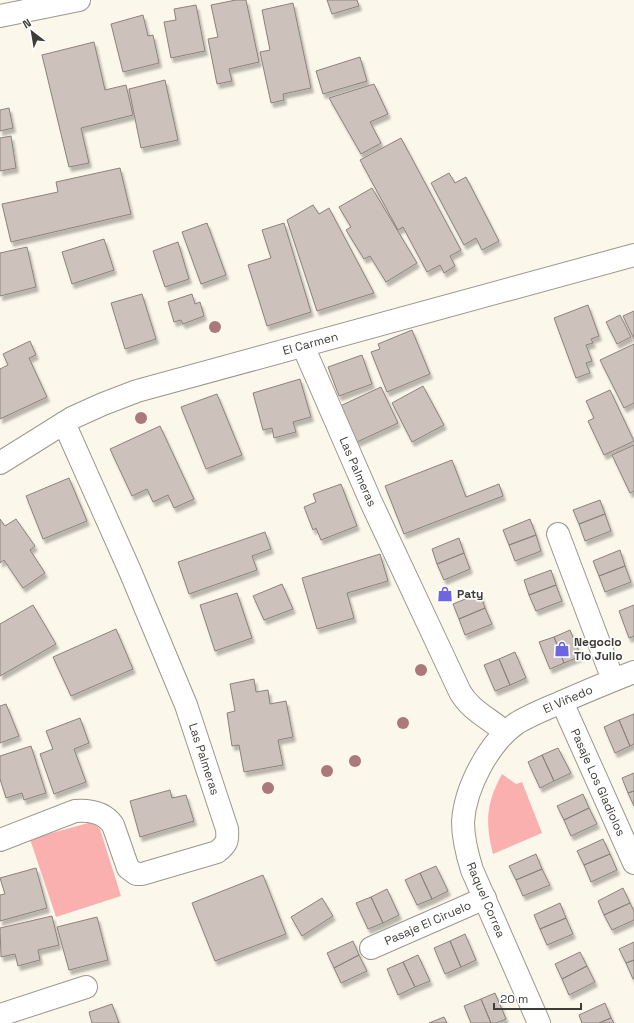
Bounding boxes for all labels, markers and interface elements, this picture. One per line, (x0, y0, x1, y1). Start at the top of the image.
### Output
north arrow (12, 12, 52, 52)
text: N (20, 16, 34, 31)
street label: El Carmen (281, 328, 340, 359)
street label: Las Palmeras (335, 434, 380, 509)
shop icon: Paty (436, 585, 454, 603)
place label: Paty (457, 586, 484, 602)
place label: Negocio Tio Julio (574, 634, 623, 664)
shop icon: Negocio Tio Julio (553, 640, 571, 658)
street label: El Viñedo (540, 682, 595, 717)
street label: Las Palmeras (185, 721, 223, 797)
street label: Pasaje Los Gladiolos (567, 726, 629, 839)
street label: Raquel Correa (463, 860, 509, 940)
street label: Pasaje El Ciruelo (382, 897, 474, 949)
scale bar (494, 985, 581, 1011)
text: 20 m (500, 991, 528, 1007)

